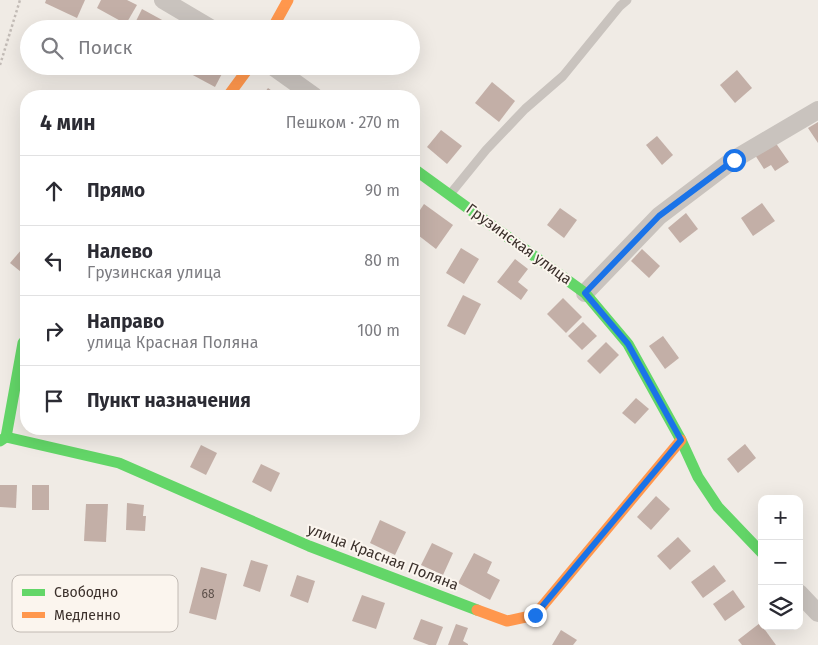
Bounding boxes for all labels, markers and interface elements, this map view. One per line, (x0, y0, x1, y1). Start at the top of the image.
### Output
search box (20, 20, 420, 75)
icon: search (38, 34, 66, 62)
text: Поиск (78, 36, 132, 59)
text: 4 мин (40, 110, 96, 136)
text: Пешком · 270 m (286, 113, 400, 132)
route start (723, 149, 746, 172)
icon: ahead (40, 177, 68, 205)
text: Прямо (87, 179, 145, 202)
text: 90 m (365, 181, 400, 200)
street label: Грузинская улица (463, 200, 575, 288)
text: Налево (87, 240, 153, 263)
icon: left (40, 247, 68, 275)
text: 80 m (364, 251, 400, 270)
text: Грузинская улица (87, 263, 221, 282)
text: Направо (87, 310, 164, 333)
icon: right (40, 317, 68, 345)
text: 100 m (357, 321, 400, 340)
text: улица Красная Поляна (87, 333, 258, 352)
icon: arrive (40, 387, 68, 415)
text: Пункт назначения (87, 389, 251, 412)
map controls (758, 495, 803, 630)
button: + (758, 495, 803, 540)
street label: улица Красная Поляна (305, 520, 461, 594)
button: − (758, 540, 803, 585)
legend (12, 575, 178, 632)
text: Свободно (54, 584, 118, 601)
button: layers (758, 585, 803, 630)
house number: 68 (201, 587, 215, 601)
route end (524, 604, 547, 627)
text: Медленно (54, 607, 121, 624)

